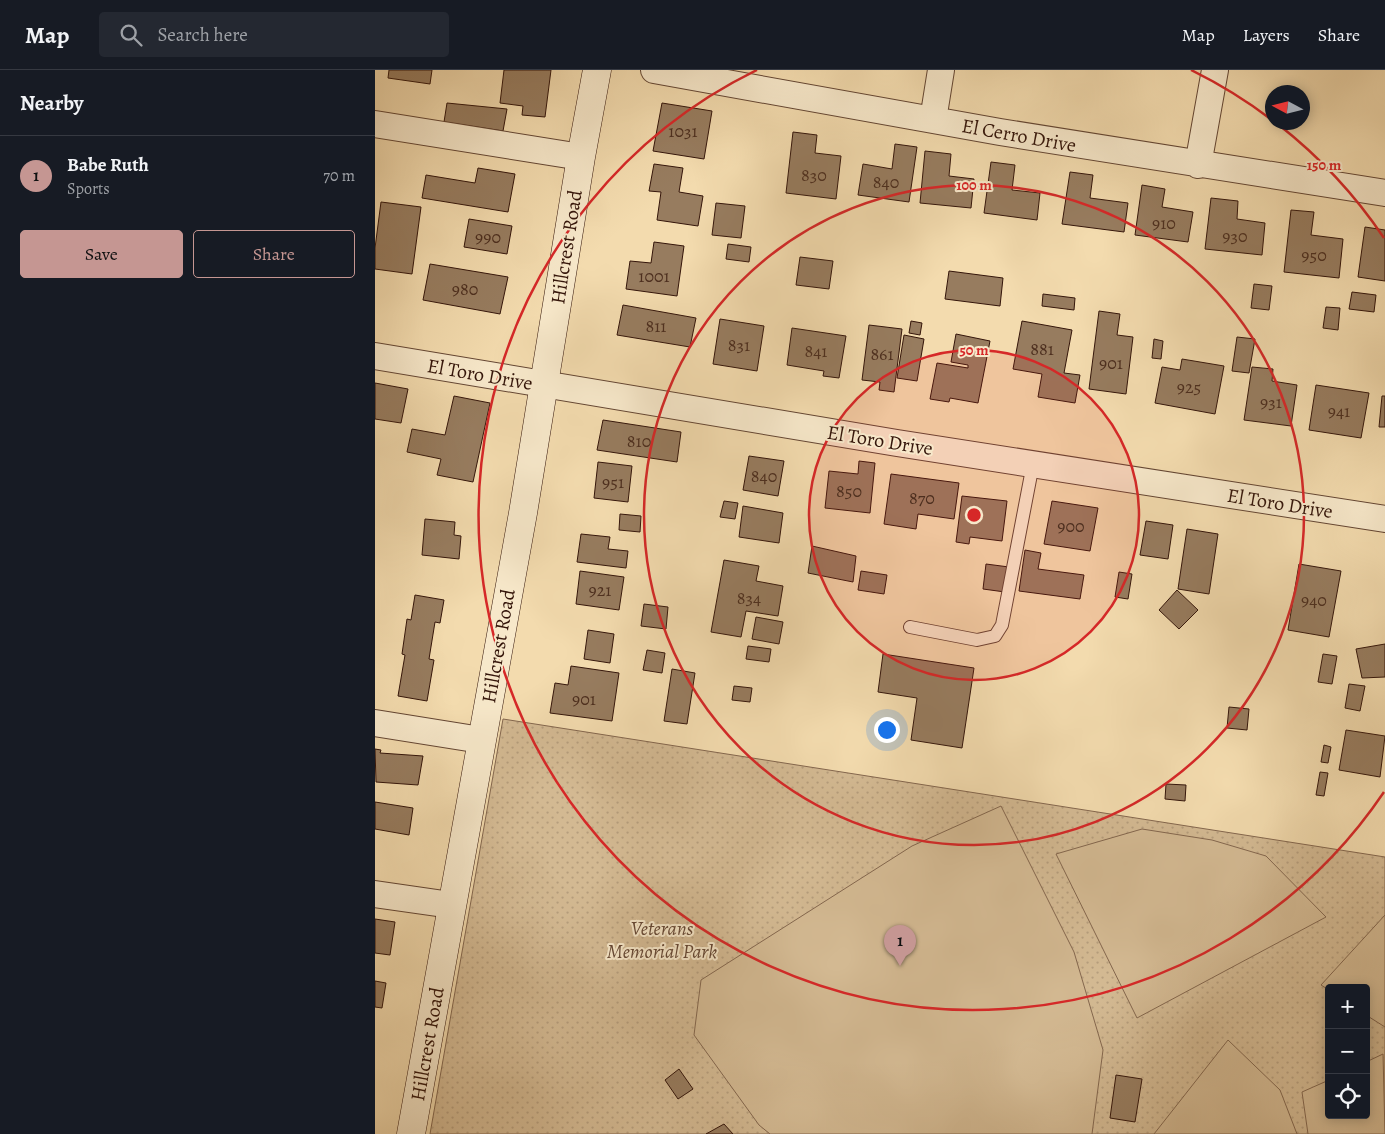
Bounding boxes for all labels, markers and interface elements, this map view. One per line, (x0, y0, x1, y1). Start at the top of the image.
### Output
search box (99, 12, 449, 57)
text: Map (25, 19, 69, 51)
icon: search (117, 21, 145, 49)
text: Search here (157, 22, 248, 48)
text: Map (1182, 23, 1215, 47)
text: Layers (1243, 23, 1290, 47)
text: Share (1318, 23, 1360, 47)
north arrow (1265, 85, 1310, 130)
text: Nearby (20, 89, 83, 117)
street label: El Cerro Drive (960, 112, 1078, 159)
house number: 1031 (668, 119, 698, 143)
text: Babe Ruth (67, 152, 149, 178)
text: 150 m (1307, 155, 1342, 175)
house number: 830 (801, 163, 827, 187)
text: 1 (33, 165, 39, 187)
text: 70 m (323, 165, 355, 187)
house number: 840 (873, 170, 899, 194)
text: 100 m (956, 175, 992, 195)
text: Sports (67, 178, 110, 200)
street label: Hillcrest Road (544, 188, 589, 306)
house number: 910 (1152, 211, 1176, 235)
house number: 930 (1222, 224, 1248, 248)
house number: 990 (475, 225, 501, 249)
button: Save (20, 230, 183, 278)
button: Share (193, 230, 355, 278)
house number: 950 (1301, 243, 1327, 267)
house number: 1001 (638, 264, 670, 288)
house number: 980 (452, 277, 478, 301)
house number: 811 (645, 314, 667, 338)
house number: 831 (728, 333, 750, 357)
house number: 881 (1030, 337, 1054, 361)
house number: 841 (804, 339, 828, 363)
text: 50 m (959, 340, 989, 360)
house number: 861 (870, 342, 894, 366)
house number: 901 (1099, 351, 1123, 375)
street label: El Toro Drive (425, 352, 535, 397)
house number: 925 (1177, 375, 1201, 399)
house number: 931 (1260, 390, 1282, 414)
house number: 941 (1328, 399, 1350, 423)
street label: El Toro Drive (825, 419, 935, 462)
house number: 810 (627, 429, 651, 453)
house number: 840 (751, 464, 777, 488)
house number: 951 (602, 470, 624, 494)
house number: 850 (836, 479, 862, 503)
street label: El Toro Drive (1225, 482, 1335, 525)
house number: 870 (909, 486, 935, 510)
centre of rings (965, 506, 983, 524)
house number: 900 (1057, 514, 1085, 538)
house number: 921 (589, 578, 611, 602)
house number: 834 (737, 586, 761, 610)
street label: Hillcrest Road (475, 587, 522, 705)
house number: 940 (1301, 588, 1327, 612)
house number: 901 (572, 687, 596, 711)
your location (874, 717, 900, 743)
park label: Veterans Memorial Park (607, 915, 717, 965)
pin: 1 (884, 925, 916, 966)
map controls (1325, 984, 1370, 1119)
button: + (1325, 984, 1370, 1029)
street label: Hillcrest Road (404, 985, 451, 1103)
button: − (1325, 1029, 1370, 1074)
button: locate (1325, 1074, 1370, 1119)

